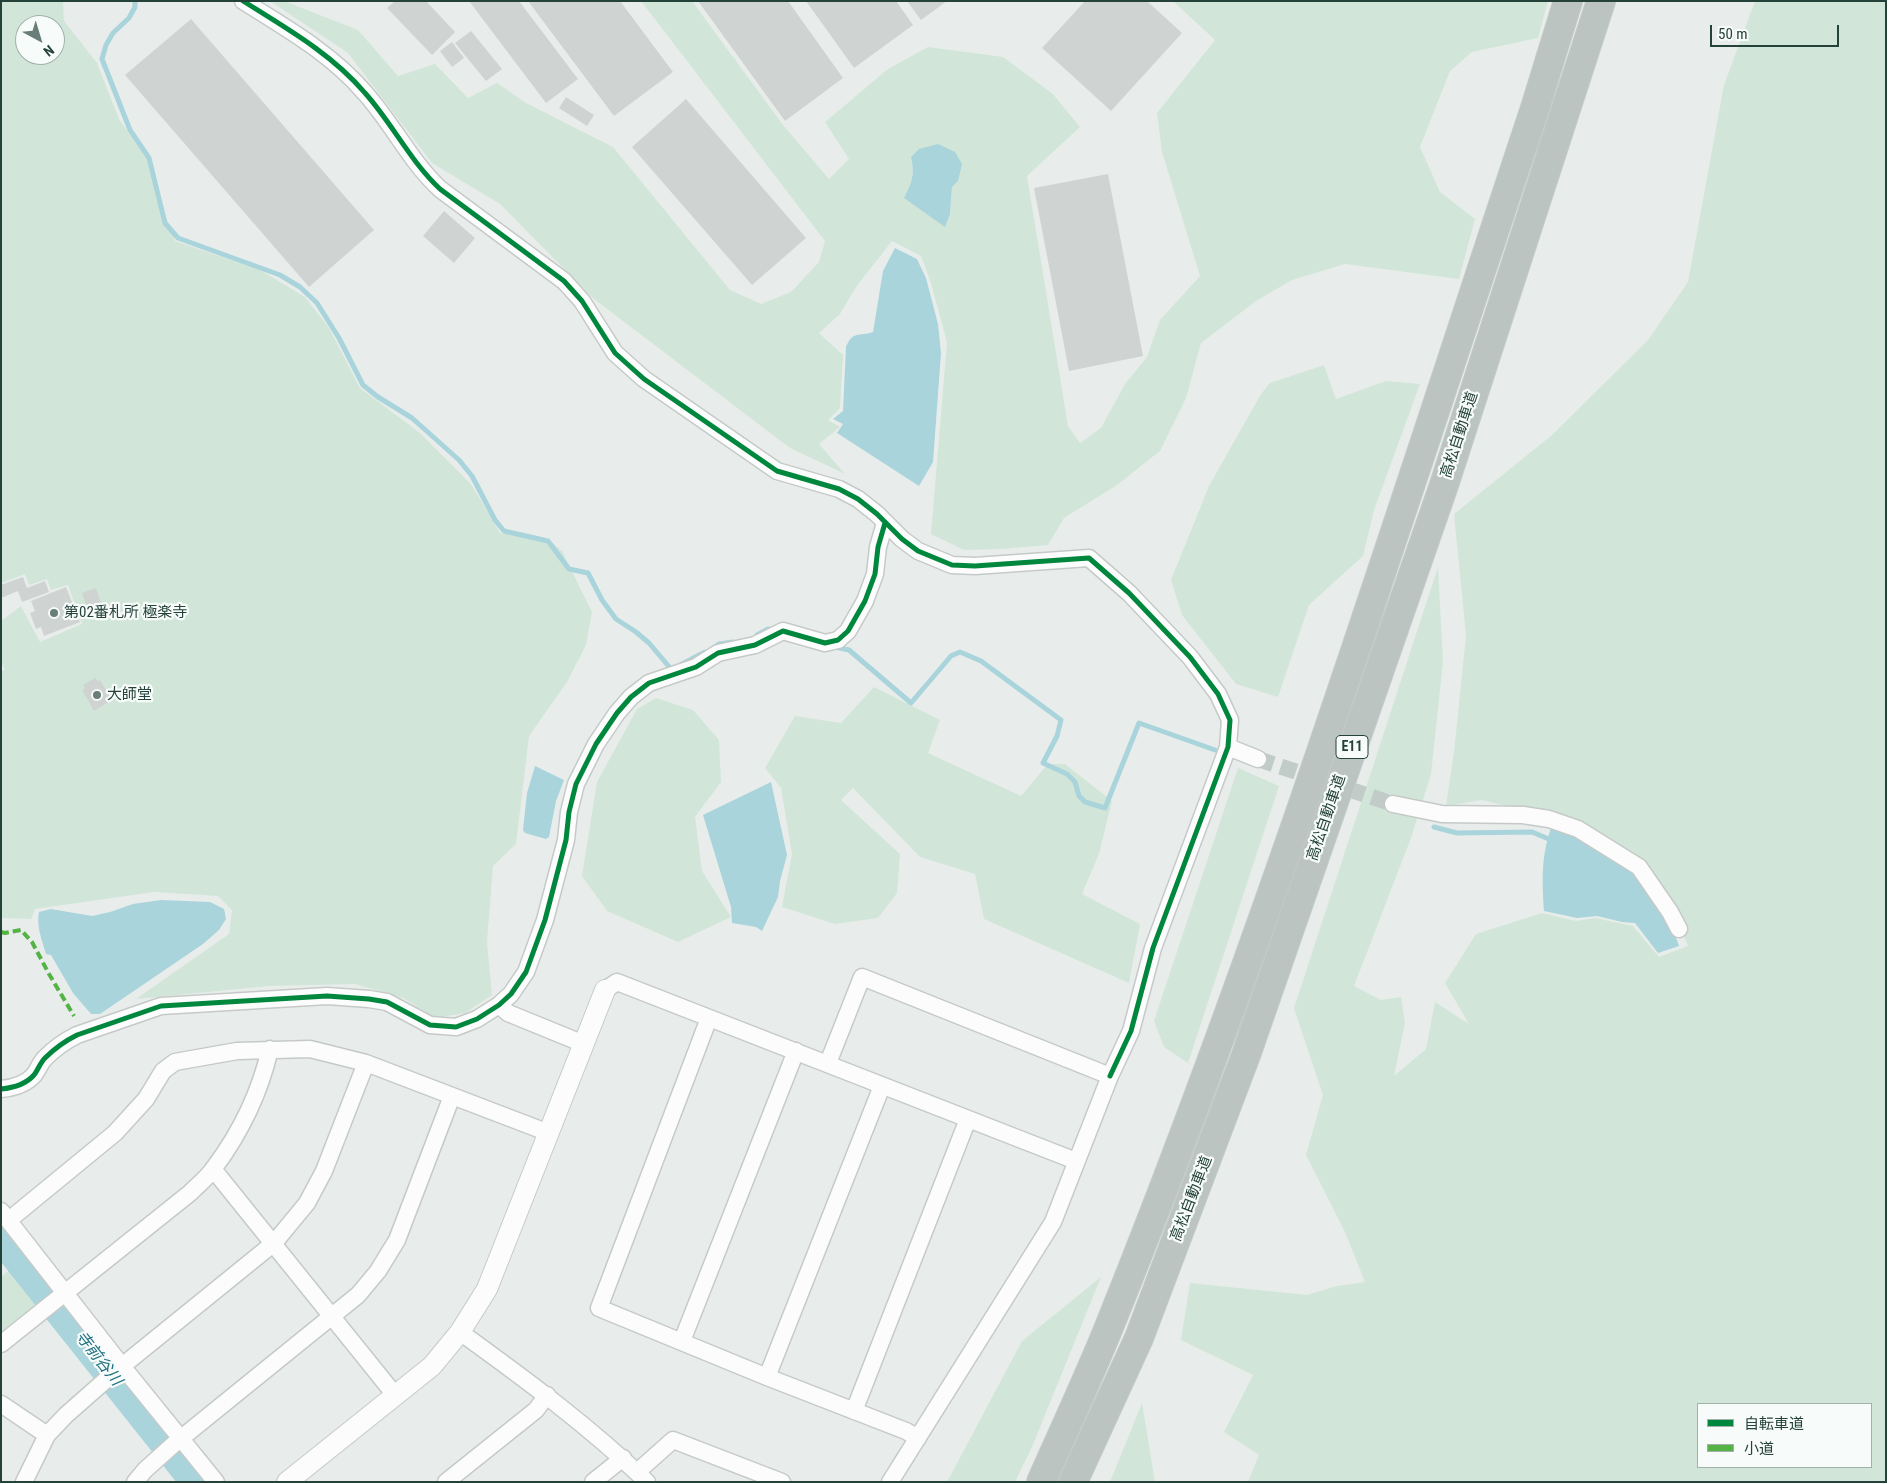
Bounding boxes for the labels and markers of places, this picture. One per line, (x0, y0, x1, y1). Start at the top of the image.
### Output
place label: 第02番札所 極楽寺 (64, 604, 187, 622)
marker: 第02番札所 極楽寺 (48, 607, 60, 619)
place label: 大師堂 (107, 686, 152, 704)
marker: 大師堂 (91, 689, 103, 701)

